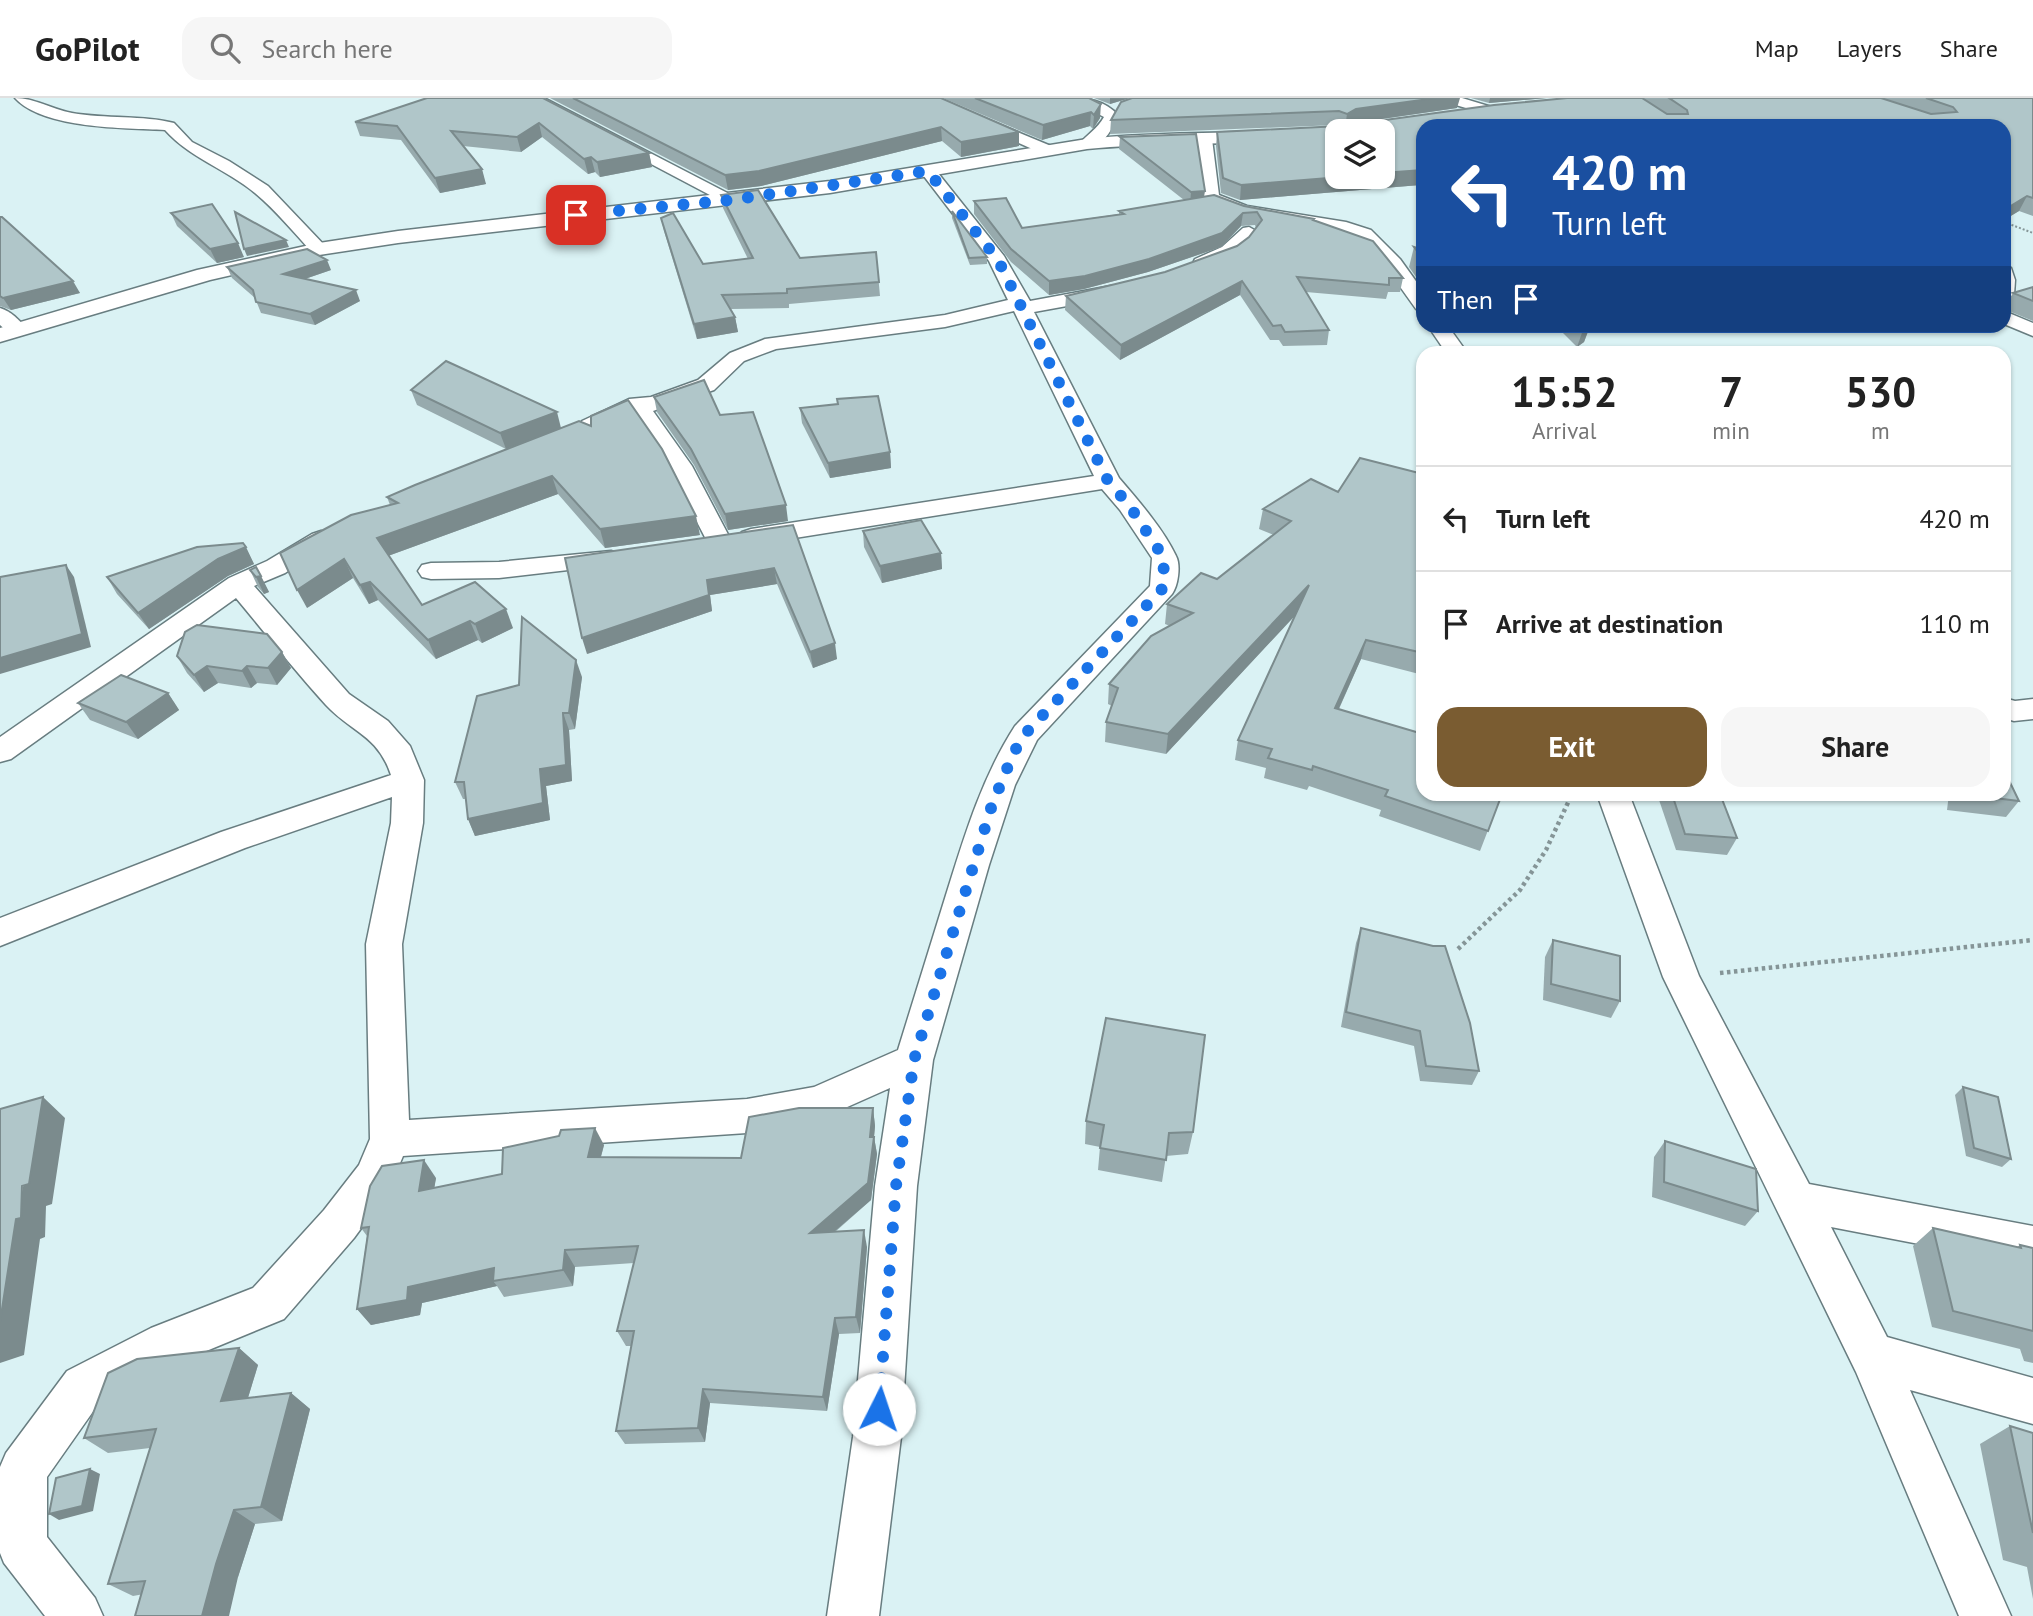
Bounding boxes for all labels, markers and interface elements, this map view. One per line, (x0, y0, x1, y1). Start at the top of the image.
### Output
search box (182, 17, 672, 80)
text: GoPilot (35, 27, 140, 70)
icon: search (206, 29, 244, 67)
text: Search here (262, 32, 393, 65)
text: Map (1755, 33, 1799, 64)
text: Layers (1837, 33, 1902, 64)
text: Share (1940, 33, 1998, 64)
map controls (1325, 119, 1395, 189)
button: layers (1325, 119, 1395, 189)
text: 420 m (1552, 140, 1687, 204)
icon: left (1437, 147, 1528, 238)
pin (546, 185, 606, 245)
icon: arrive (557, 196, 595, 234)
text: Turn left (1552, 202, 1667, 244)
icon: arrive (1507, 280, 1545, 318)
text: Then (1437, 283, 1493, 316)
text: 15:52 (1511, 364, 1617, 419)
text: 7 (1719, 364, 1743, 419)
text: 530 (1845, 364, 1916, 419)
text: Arrival (1532, 416, 1596, 445)
text: min (1712, 416, 1750, 445)
text: m (1871, 416, 1890, 445)
icon: left (1437, 500, 1475, 538)
text: Turn left (1496, 502, 1590, 535)
text: 420 m (1919, 502, 1990, 535)
icon: arrive (1437, 605, 1475, 643)
text: Arrive at destination (1496, 607, 1723, 640)
text: 110 m (1919, 607, 1990, 640)
button: Exit (1437, 707, 1707, 787)
button: Share (1721, 707, 1990, 787)
position arrow (842, 1372, 916, 1446)

